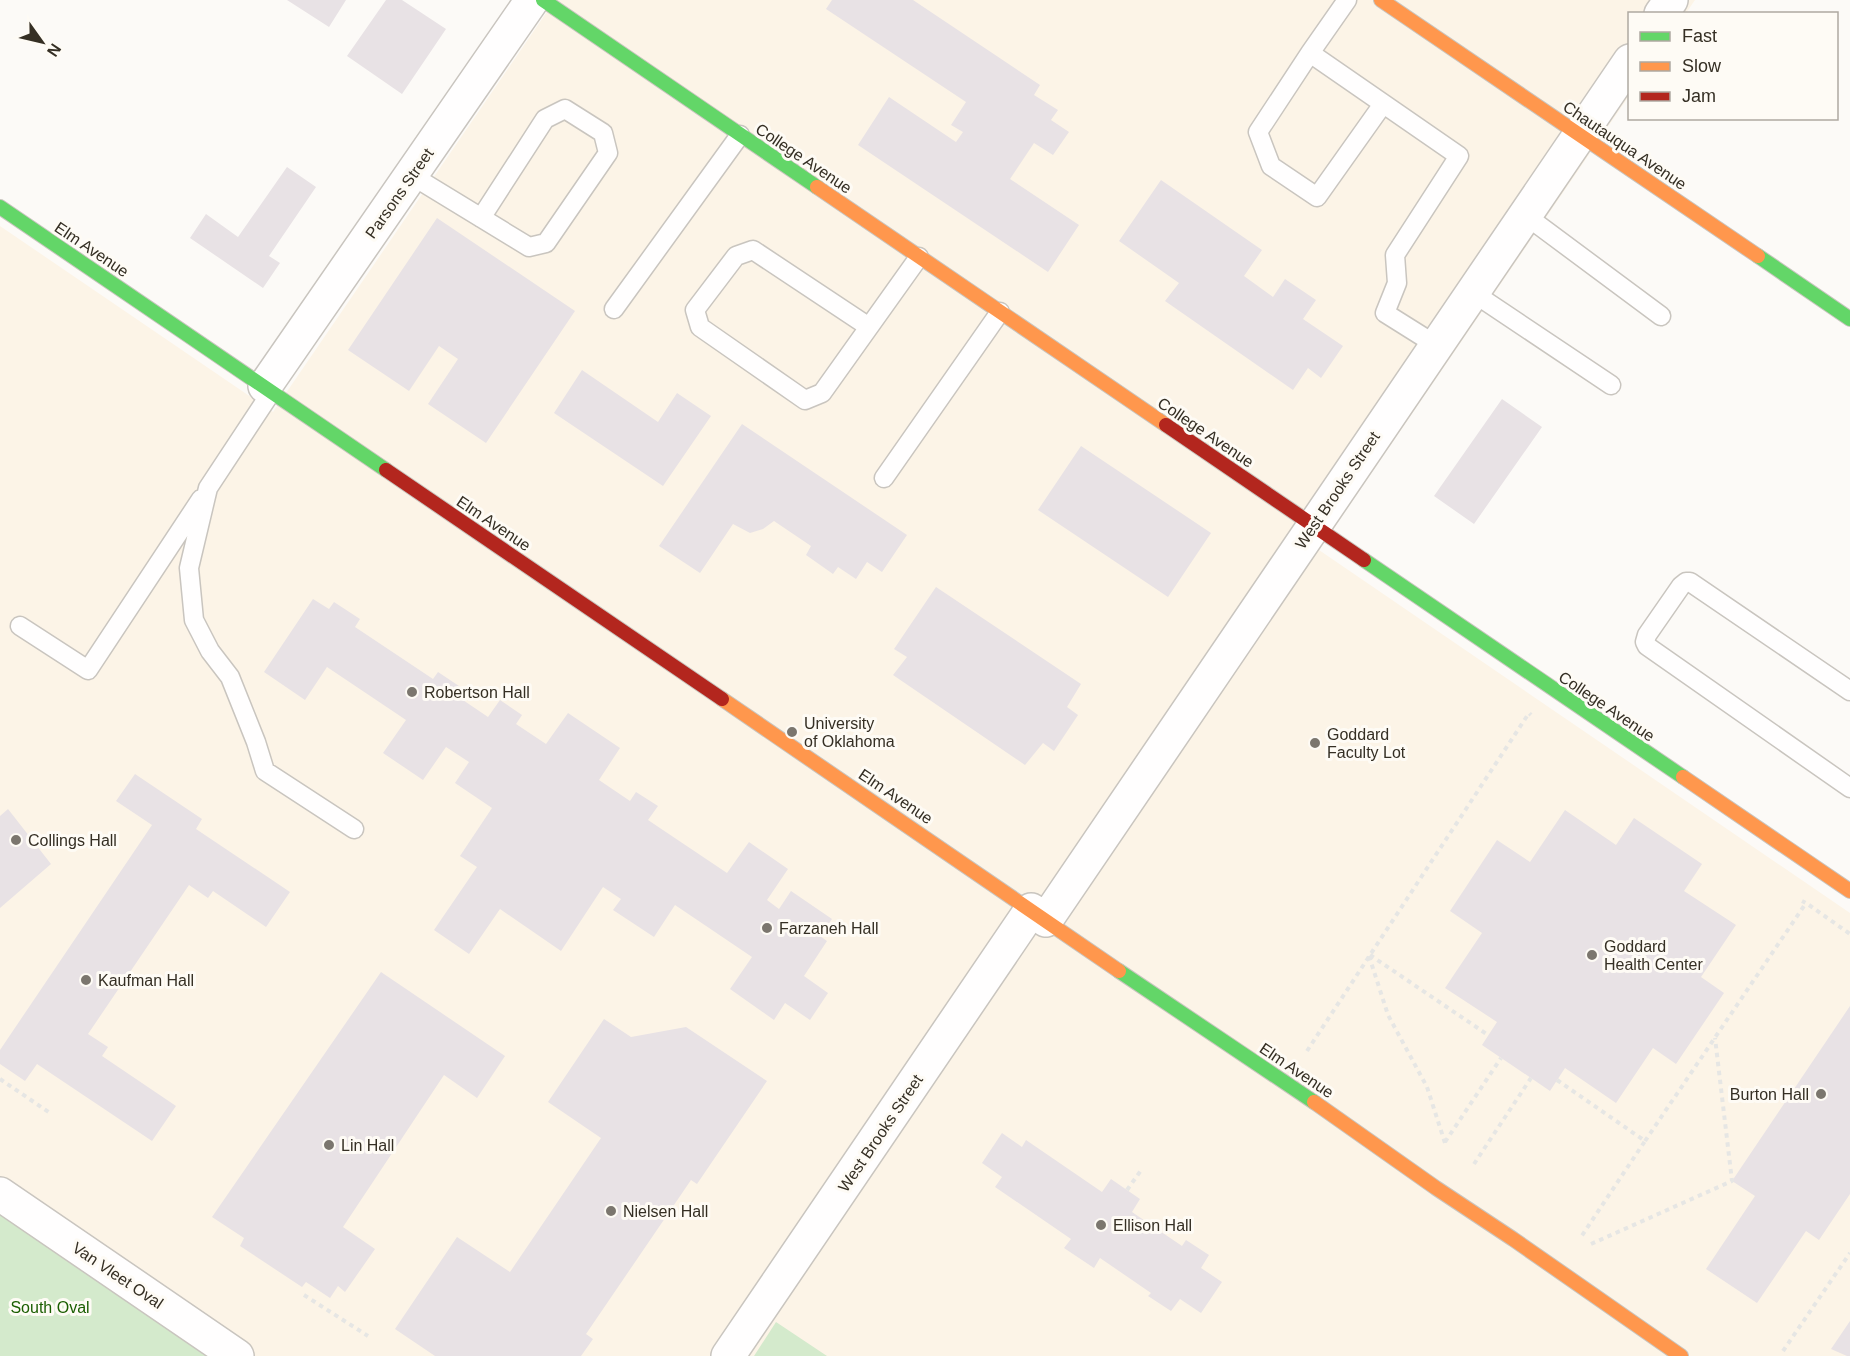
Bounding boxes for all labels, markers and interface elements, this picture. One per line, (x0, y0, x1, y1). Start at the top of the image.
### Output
north arrow (12, 12, 72, 72)
legend (1628, 12, 1838, 120)
text: Fast (1682, 26, 1717, 46)
text: N (44, 41, 64, 60)
text: Slow (1682, 56, 1722, 76)
text: Jam (1682, 86, 1716, 106)
street label: Chautauqua Avenue (1560, 98, 1690, 193)
street label: College Avenue (753, 120, 855, 197)
street label: Parsons Street (362, 145, 437, 242)
street label: Elm Avenue (52, 219, 132, 280)
street label: College Avenue (1155, 394, 1257, 471)
street label: West Brooks Street (1292, 428, 1383, 552)
street label: Elm Avenue (454, 493, 534, 554)
street label: College Avenue (1556, 668, 1658, 745)
place label: Robertson Hall (424, 684, 530, 701)
marker: Robertson Hall (405, 685, 419, 699)
place label: University of Oklahoma (804, 715, 895, 750)
marker: University of Oklahoma (785, 725, 799, 739)
place label: Goddard Faculty Lot (1327, 726, 1406, 761)
marker: Goddard Faculty Lot (1308, 736, 1322, 750)
street label: Elm Avenue (856, 766, 936, 827)
place label: Collings Hall (28, 832, 117, 849)
marker: Collings Hall (9, 833, 23, 847)
place label: Farzaneh Hall (779, 920, 879, 937)
marker: Farzaneh Hall (760, 921, 774, 935)
place label: Goddard Health Center (1604, 938, 1703, 973)
marker: Goddard Health Center (1585, 948, 1599, 962)
place label: Kaufman Hall (98, 972, 194, 989)
marker: Kaufman Hall (79, 973, 93, 987)
street label: Elm Avenue (1257, 1040, 1337, 1101)
street label: West Brooks Street (835, 1071, 926, 1195)
place label: Burton Hall (1730, 1086, 1809, 1103)
marker: Burton Hall (1814, 1087, 1828, 1101)
place label: Lin Hall (341, 1137, 394, 1154)
marker: Lin Hall (322, 1138, 336, 1152)
place label: Nielsen Hall (623, 1203, 708, 1220)
marker: Nielsen Hall (604, 1204, 618, 1218)
place label: Ellison Hall (1113, 1217, 1192, 1234)
marker: Ellison Hall (1094, 1218, 1108, 1232)
street label: Van Vleet Oval (69, 1239, 166, 1312)
park label: South Oval (10, 1299, 90, 1316)

